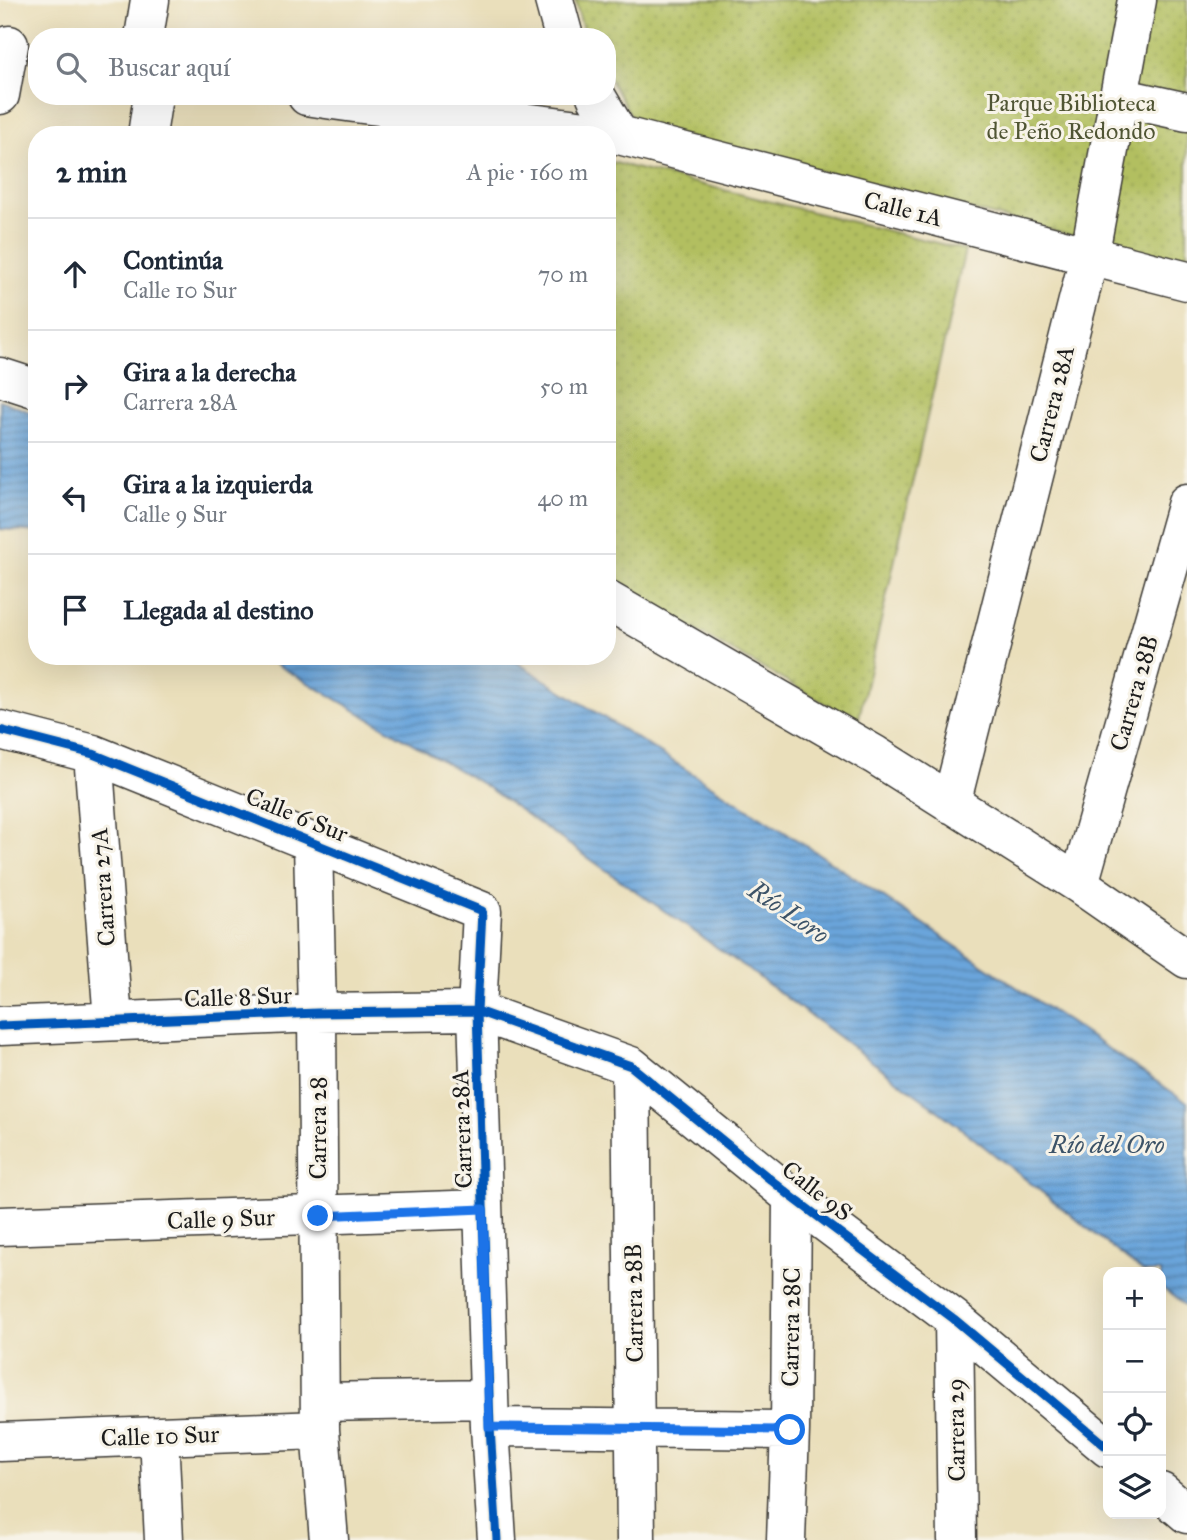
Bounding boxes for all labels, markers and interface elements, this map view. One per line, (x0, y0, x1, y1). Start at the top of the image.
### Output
search box (28, 28, 616, 105)
icon: search (52, 48, 90, 86)
text: Buscar aquí (108, 51, 230, 83)
park label: Parque Biblioteca de Peño Redondo (986, 88, 1157, 146)
text: 2 min (56, 154, 127, 190)
text: A pie · 160 m (467, 158, 588, 186)
street label: Calle 1A (860, 185, 946, 233)
text: Continúa (123, 244, 223, 276)
icon: ahead (56, 255, 94, 293)
text: 70 m (538, 260, 588, 288)
text: Calle 10 Sur (123, 276, 237, 304)
street label: Carrera 28A (1023, 342, 1081, 466)
text: Gira a la derecha (123, 356, 296, 388)
icon: right (56, 367, 94, 405)
text: 50 m (540, 372, 588, 400)
text: Carrera 28A (123, 388, 237, 416)
text: Gira a la izquierda (123, 468, 313, 500)
icon: left (56, 479, 94, 517)
text: 40 m (538, 484, 588, 512)
text: Calle 9 Sur (123, 500, 227, 528)
icon: arrive (56, 591, 94, 629)
text: Llegada al destino (123, 594, 314, 626)
street label: Carrera 28B (1103, 632, 1165, 754)
street label: Calle 6 Sur (241, 781, 353, 849)
street label: Carrera 27A (84, 827, 122, 947)
water label: Río Loro (742, 873, 835, 951)
street label: Calle 8 Sur (183, 980, 293, 1014)
street label: Carrera 28A (445, 1069, 479, 1189)
street label: Carrera 28 (303, 1076, 333, 1180)
water label: Río del Oro (1048, 1128, 1165, 1160)
street label: Calle 9S (776, 1154, 858, 1228)
route end (302, 1200, 333, 1231)
street label: Calle 9 Sur (166, 1202, 276, 1236)
street label: Carrera 28B (618, 1243, 650, 1363)
street label: Carrera 28C (775, 1267, 807, 1387)
map controls (1103, 1267, 1166, 1519)
button: + (1103, 1267, 1166, 1330)
button: − (1103, 1330, 1166, 1393)
street label: Carrera 29 (940, 1378, 972, 1482)
button: locate (1103, 1393, 1166, 1456)
route start (774, 1414, 805, 1445)
street label: Calle 10 Sur (100, 1419, 220, 1453)
button: layers (1103, 1456, 1166, 1519)

